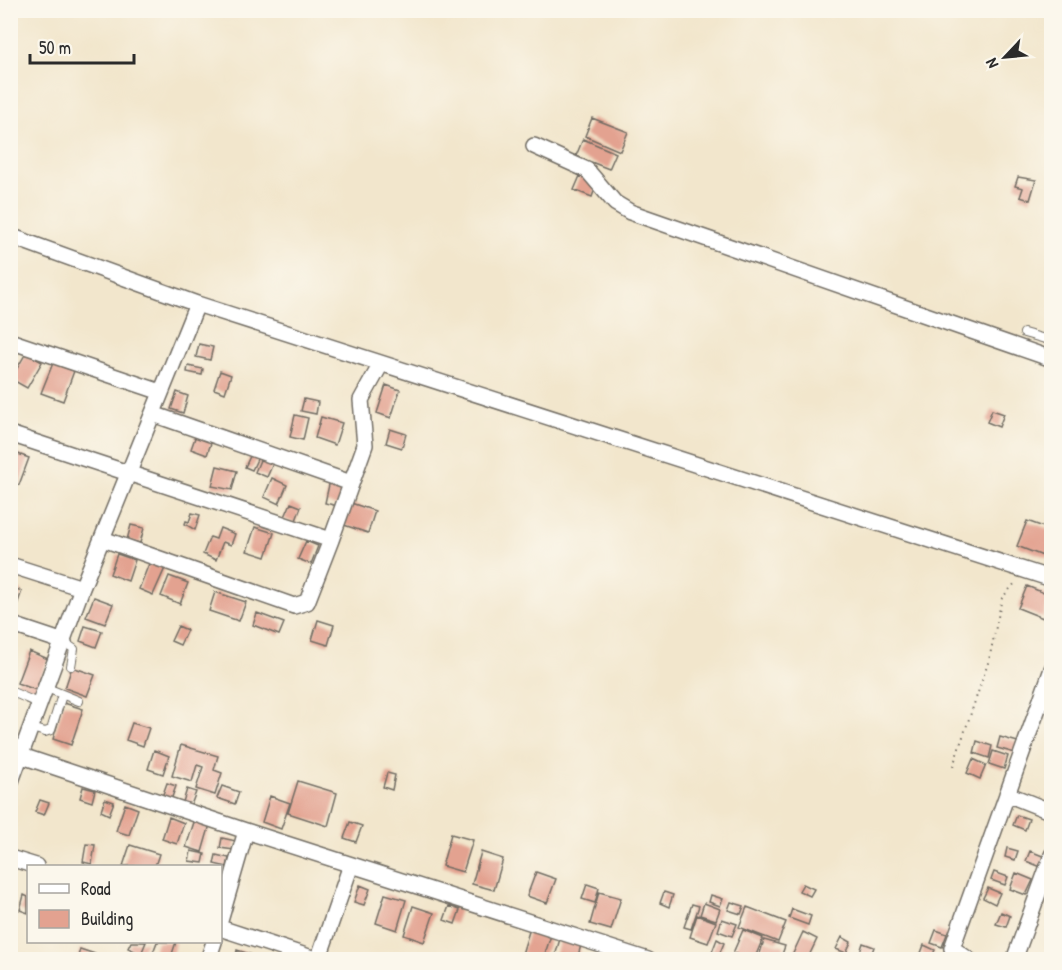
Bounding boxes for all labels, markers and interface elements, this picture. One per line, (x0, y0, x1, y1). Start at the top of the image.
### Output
scale bar (30, 27, 134, 65)
north arrow (975, 27, 1035, 87)
text: 50 m (39, 35, 71, 60)
text: N (980, 54, 1003, 72)
legend (27, 865, 222, 943)
text: Road (81, 876, 111, 901)
text: Building (81, 906, 133, 931)

